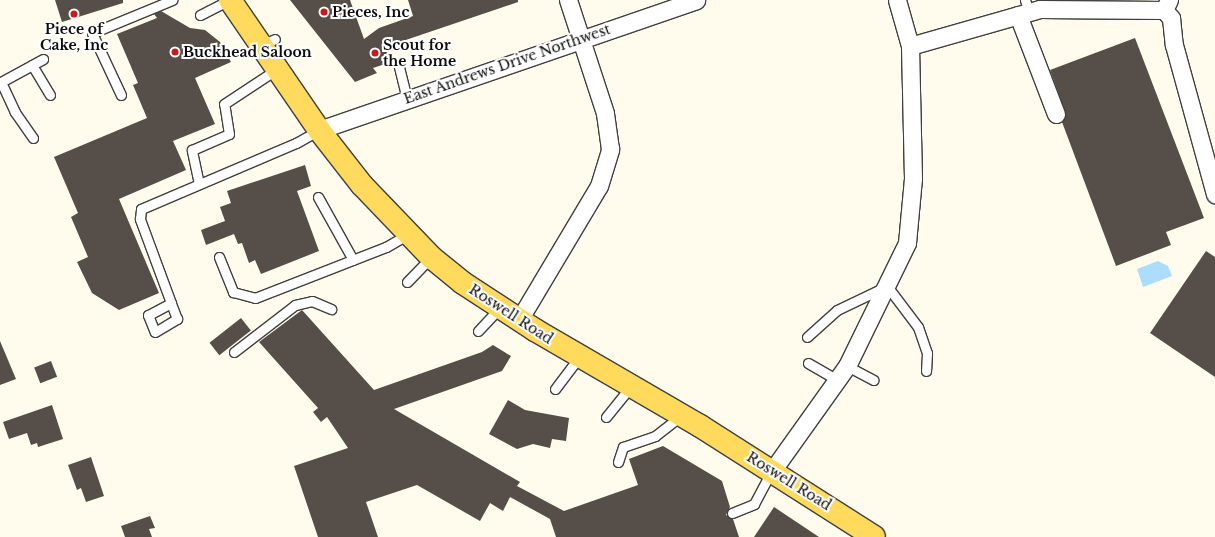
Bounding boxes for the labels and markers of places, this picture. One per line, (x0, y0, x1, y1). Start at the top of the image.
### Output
place label: Pieces, Inc (332, 4, 409, 20)
marker: Pieces, Inc (319, 7, 329, 17)
marker: Piece of Cake, Inc (69, 9, 79, 19)
place label: Piece of Cake, Inc (40, 21, 108, 54)
place label: Scout for the Home (383, 37, 456, 70)
place label: Buckhead Saloon (183, 44, 312, 60)
marker: Buckhead Saloon (170, 47, 180, 57)
marker: Scout for the Home (370, 48, 380, 58)

